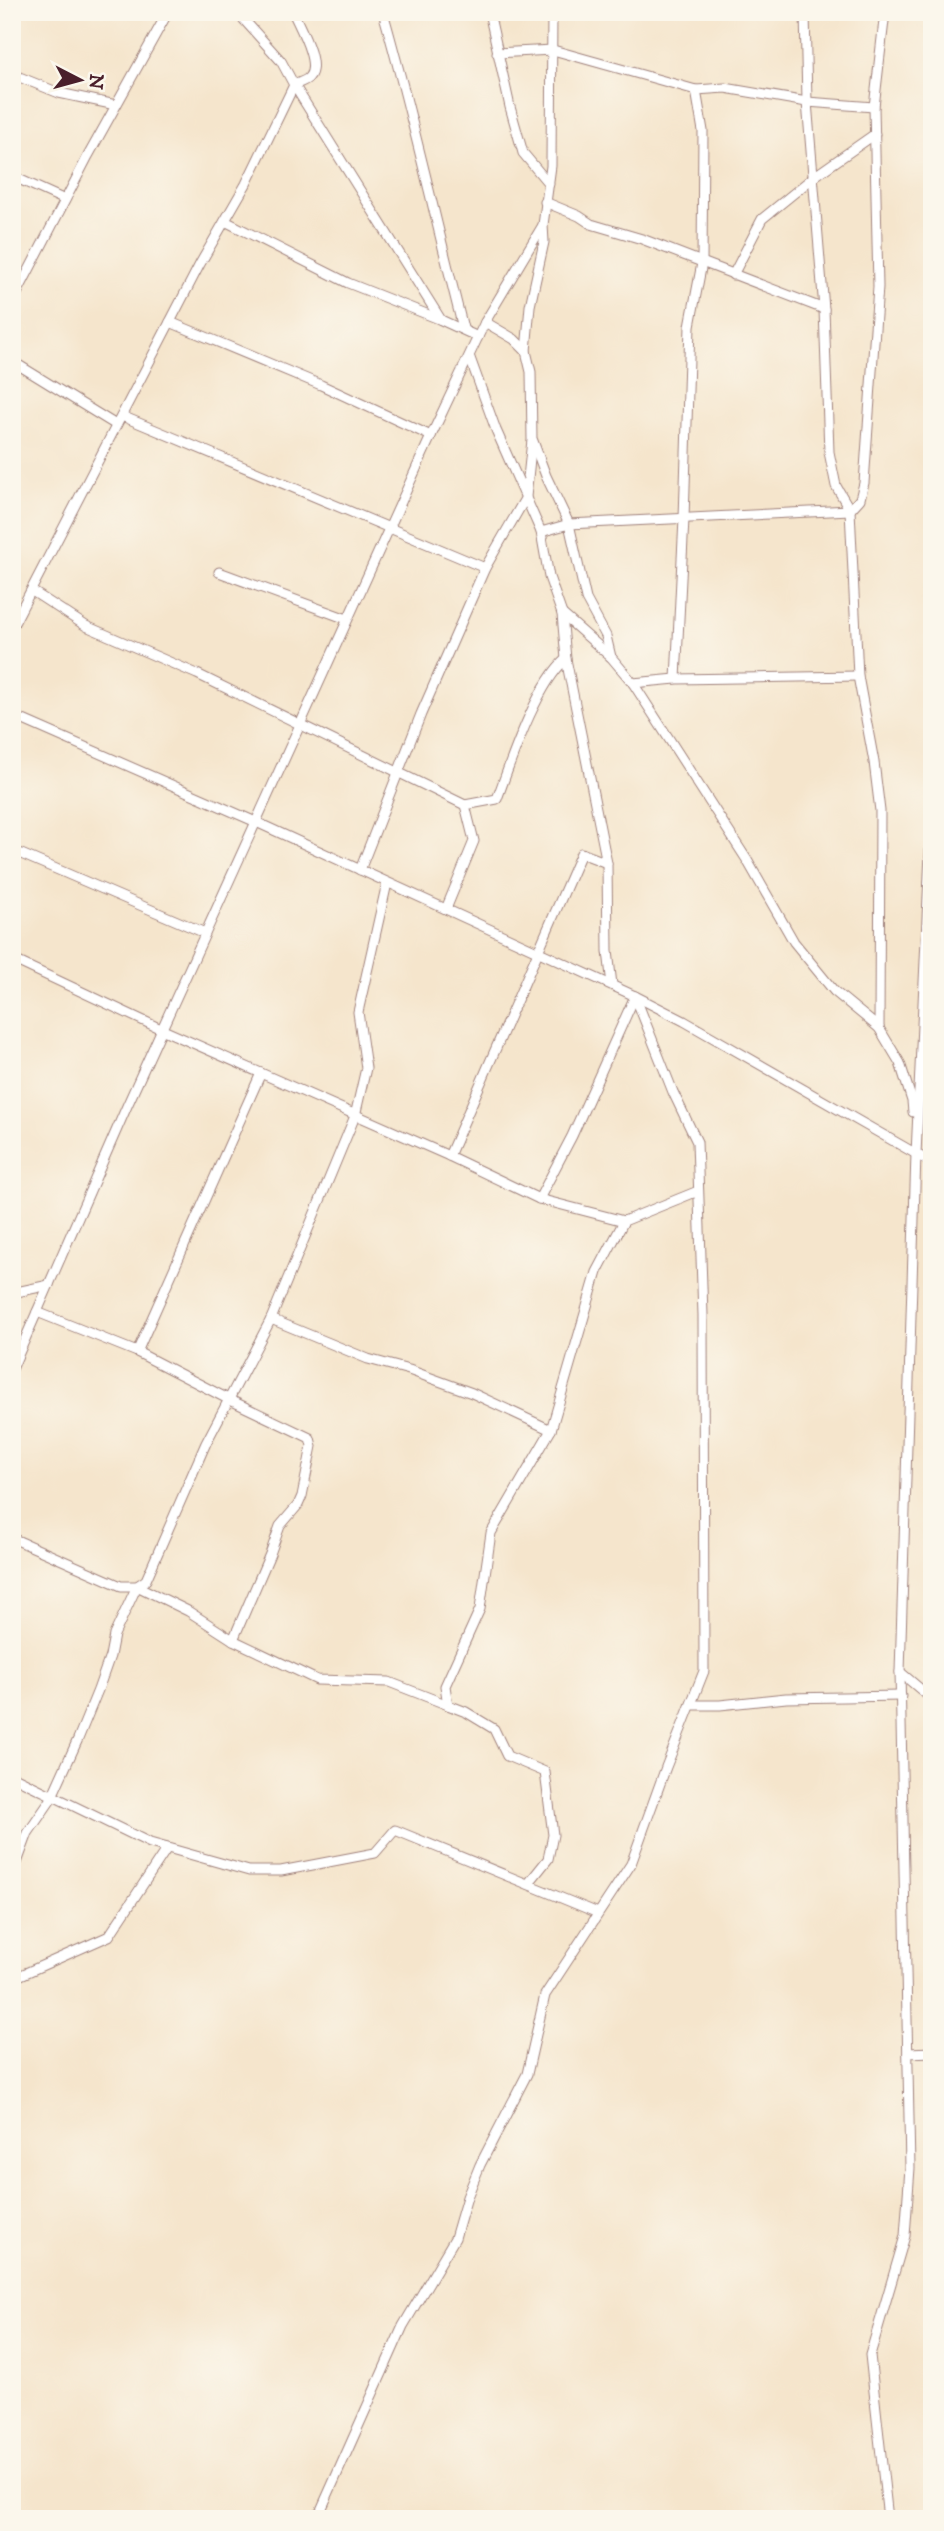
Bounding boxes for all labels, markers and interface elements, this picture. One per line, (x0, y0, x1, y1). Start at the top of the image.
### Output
north arrow (46, 46, 116, 116)
text: N (83, 73, 108, 91)

